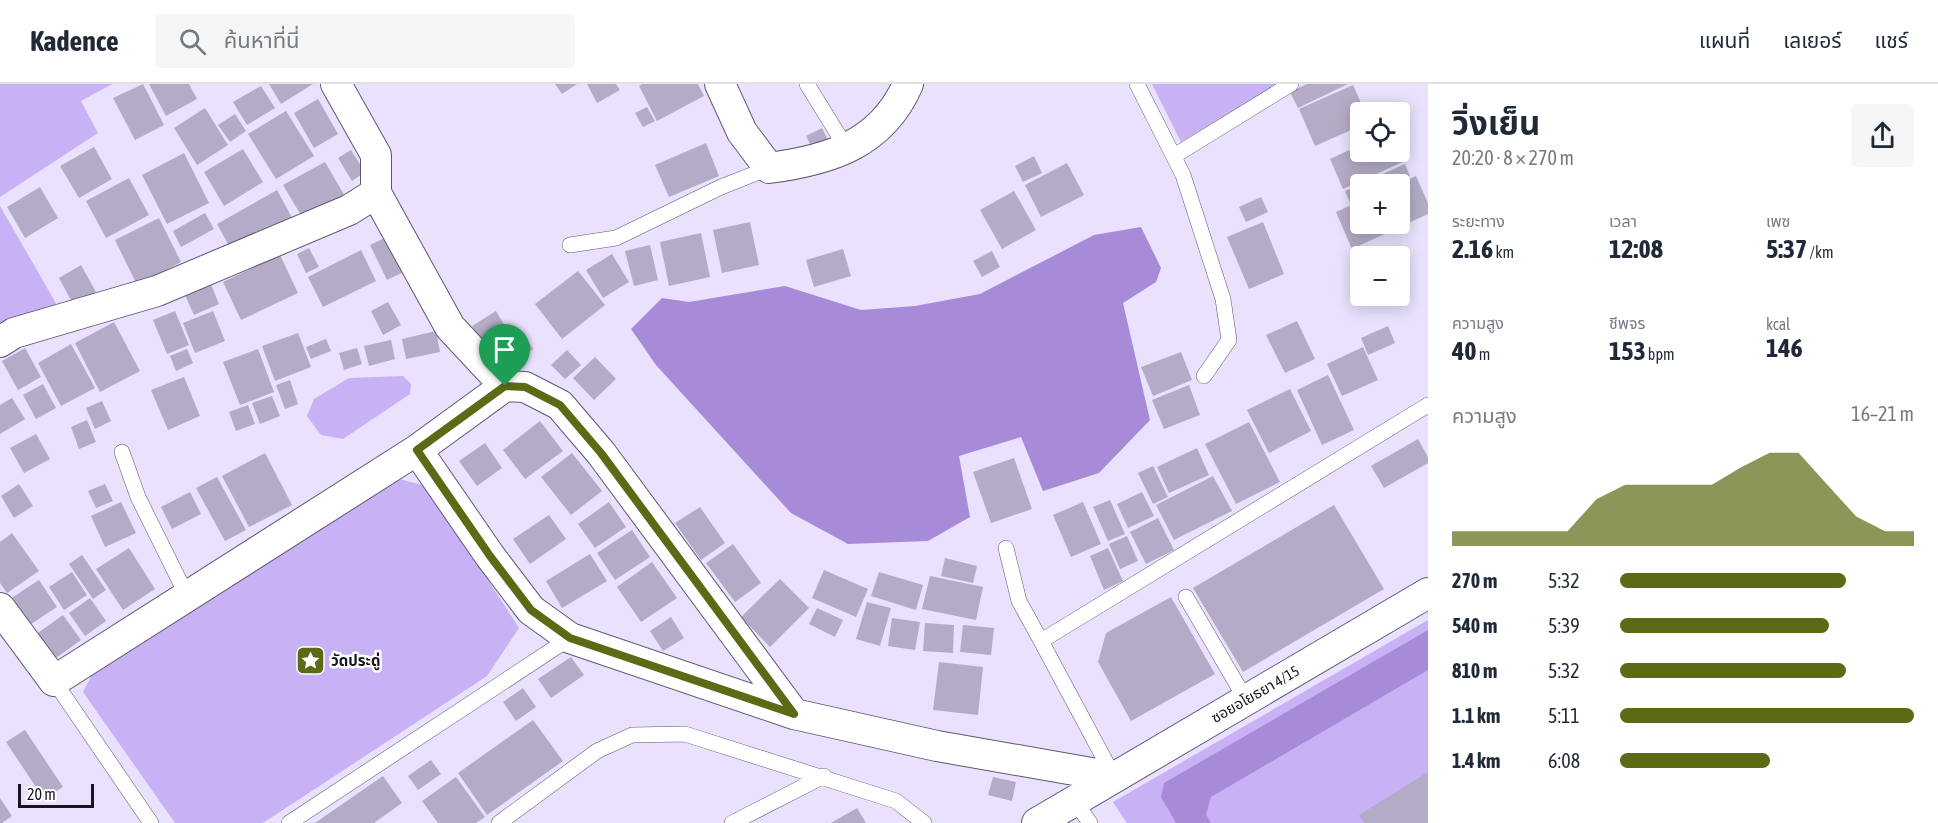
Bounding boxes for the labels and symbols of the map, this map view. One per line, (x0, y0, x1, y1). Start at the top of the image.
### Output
pin (479, 324, 530, 386)
place icon: วัดประดู่ (294, 644, 326, 676)
place label: วัดประดู่ (331, 652, 380, 671)
street label: ซอยอโยธยา 4/15 (1208, 662, 1302, 726)
scale bar (18, 781, 94, 808)

